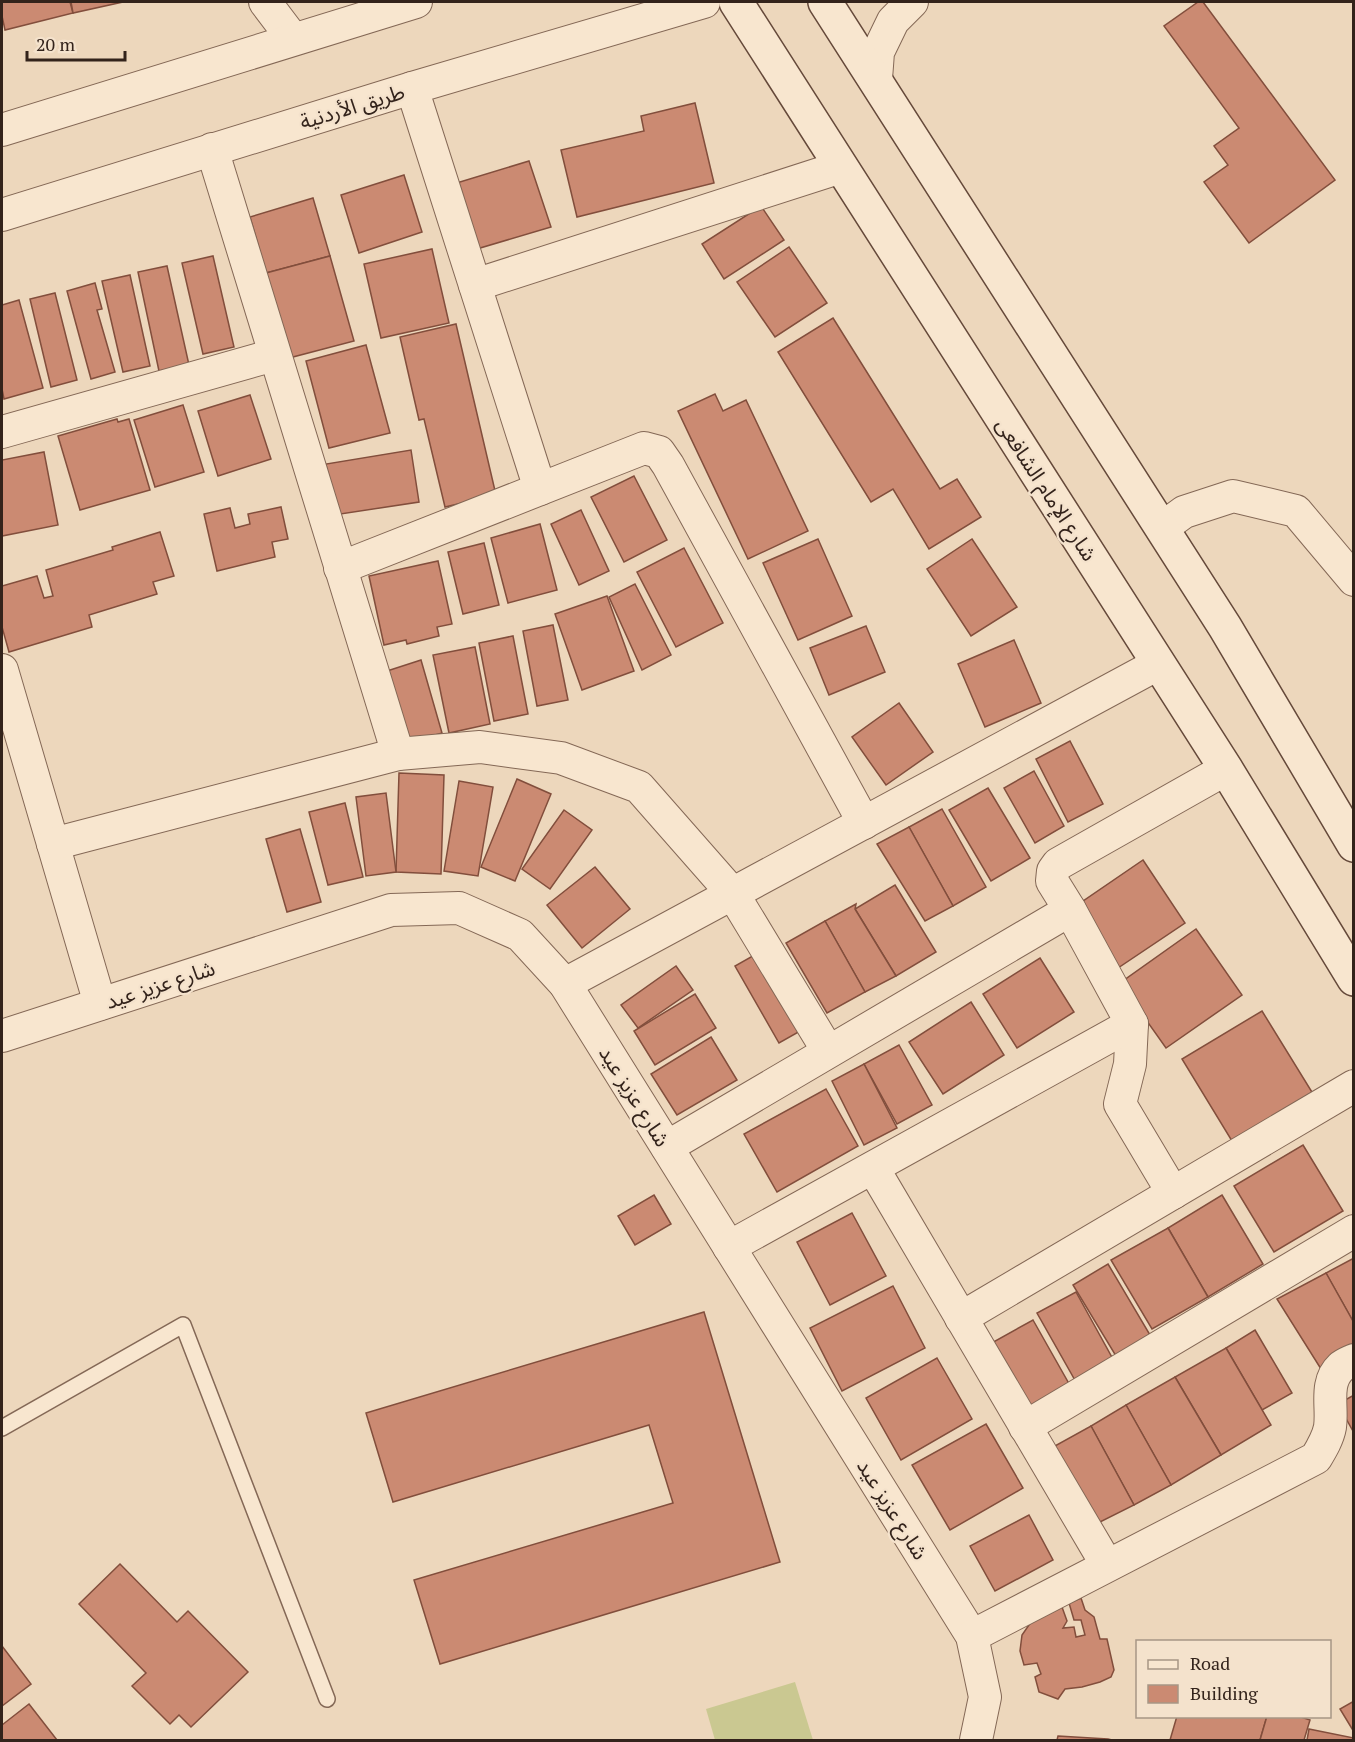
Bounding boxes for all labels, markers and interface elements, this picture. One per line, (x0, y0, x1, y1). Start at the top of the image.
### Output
scale bar (27, 24, 124, 62)
text: 20 m (36, 32, 76, 56)
street label: طريق الأردنية (296, 77, 408, 135)
street label: شارع الإمام الشافعى (988, 412, 1104, 568)
street label: شارع عزيز عيد (102, 953, 219, 1017)
street label: شارع عزيز عيد (591, 1040, 677, 1153)
street label: شارع عزيز عيد (849, 1453, 935, 1566)
legend (1136, 1640, 1331, 1718)
text: Road (1190, 1651, 1230, 1675)
text: Building (1190, 1681, 1258, 1705)

